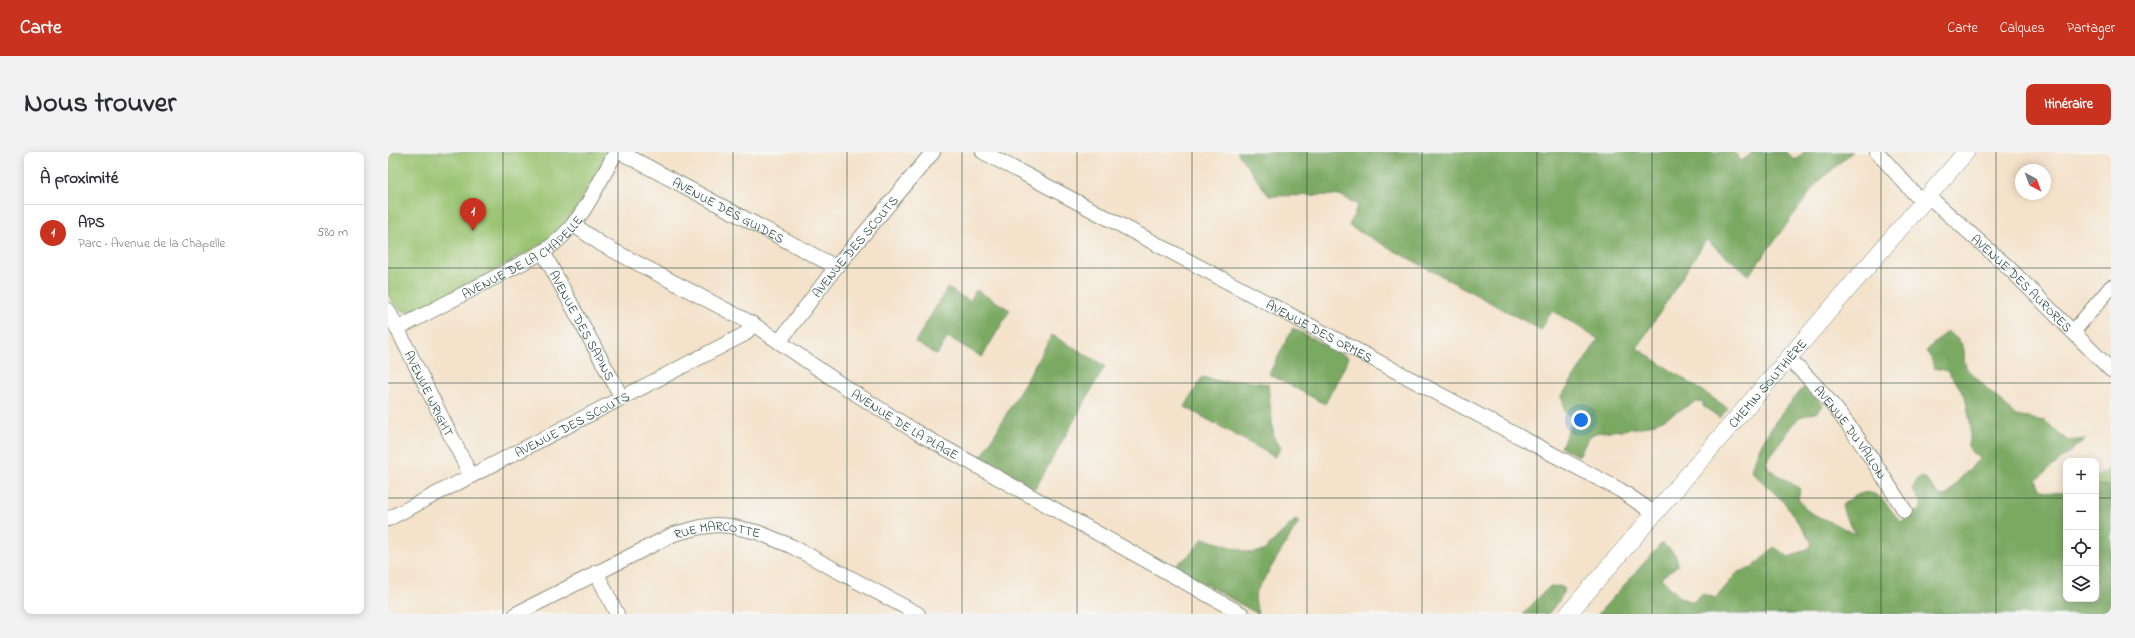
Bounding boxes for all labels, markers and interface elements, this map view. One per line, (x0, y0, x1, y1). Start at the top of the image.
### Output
text: Carte (20, 15, 61, 42)
text: Carte (1947, 18, 1978, 39)
text: Calques (2000, 18, 2045, 39)
text: Partager (2067, 18, 2115, 39)
text: Nous trouver (24, 84, 176, 125)
button: Itinéraire (2026, 84, 2111, 125)
north arrow (2015, 164, 2051, 200)
text: À proximité (40, 166, 118, 191)
street label: AVENUE DES GUIDES (668, 173, 787, 249)
street label: AVENUE DES SCOUTS (808, 192, 903, 302)
pin: 1 (460, 198, 486, 231)
text: APS (78, 212, 105, 234)
street label: AVENUE DE LA CHAPELLE (459, 212, 588, 304)
text: 1 (51, 223, 55, 242)
text: 580 m (317, 223, 348, 242)
street label: AVENUE DES AURORES (1966, 231, 2076, 337)
text: Parc · Avenue de la Chapelle (78, 234, 225, 253)
street label: AVENUE DES SAPINS (544, 267, 619, 384)
street label: AVENUE DES ORMES (1262, 296, 1376, 368)
street label: CHEMIN SOUTHIÈRE (1725, 335, 1812, 432)
street label: AVENUE WRIGHT (399, 348, 458, 440)
street label: AVENUE DU VALLON (1809, 382, 1891, 483)
street label: AVENUE DE LA PLAGE (847, 385, 962, 465)
street label: AVENUE DES SCOUTS (512, 387, 633, 463)
your location (1571, 410, 1591, 430)
map controls (2063, 458, 2099, 602)
button: + (2063, 458, 2099, 494)
button: − (2063, 494, 2099, 530)
street label: RUE MARCOTTE (672, 517, 762, 545)
button: locate (2063, 530, 2099, 566)
button: layers (2063, 566, 2099, 602)

